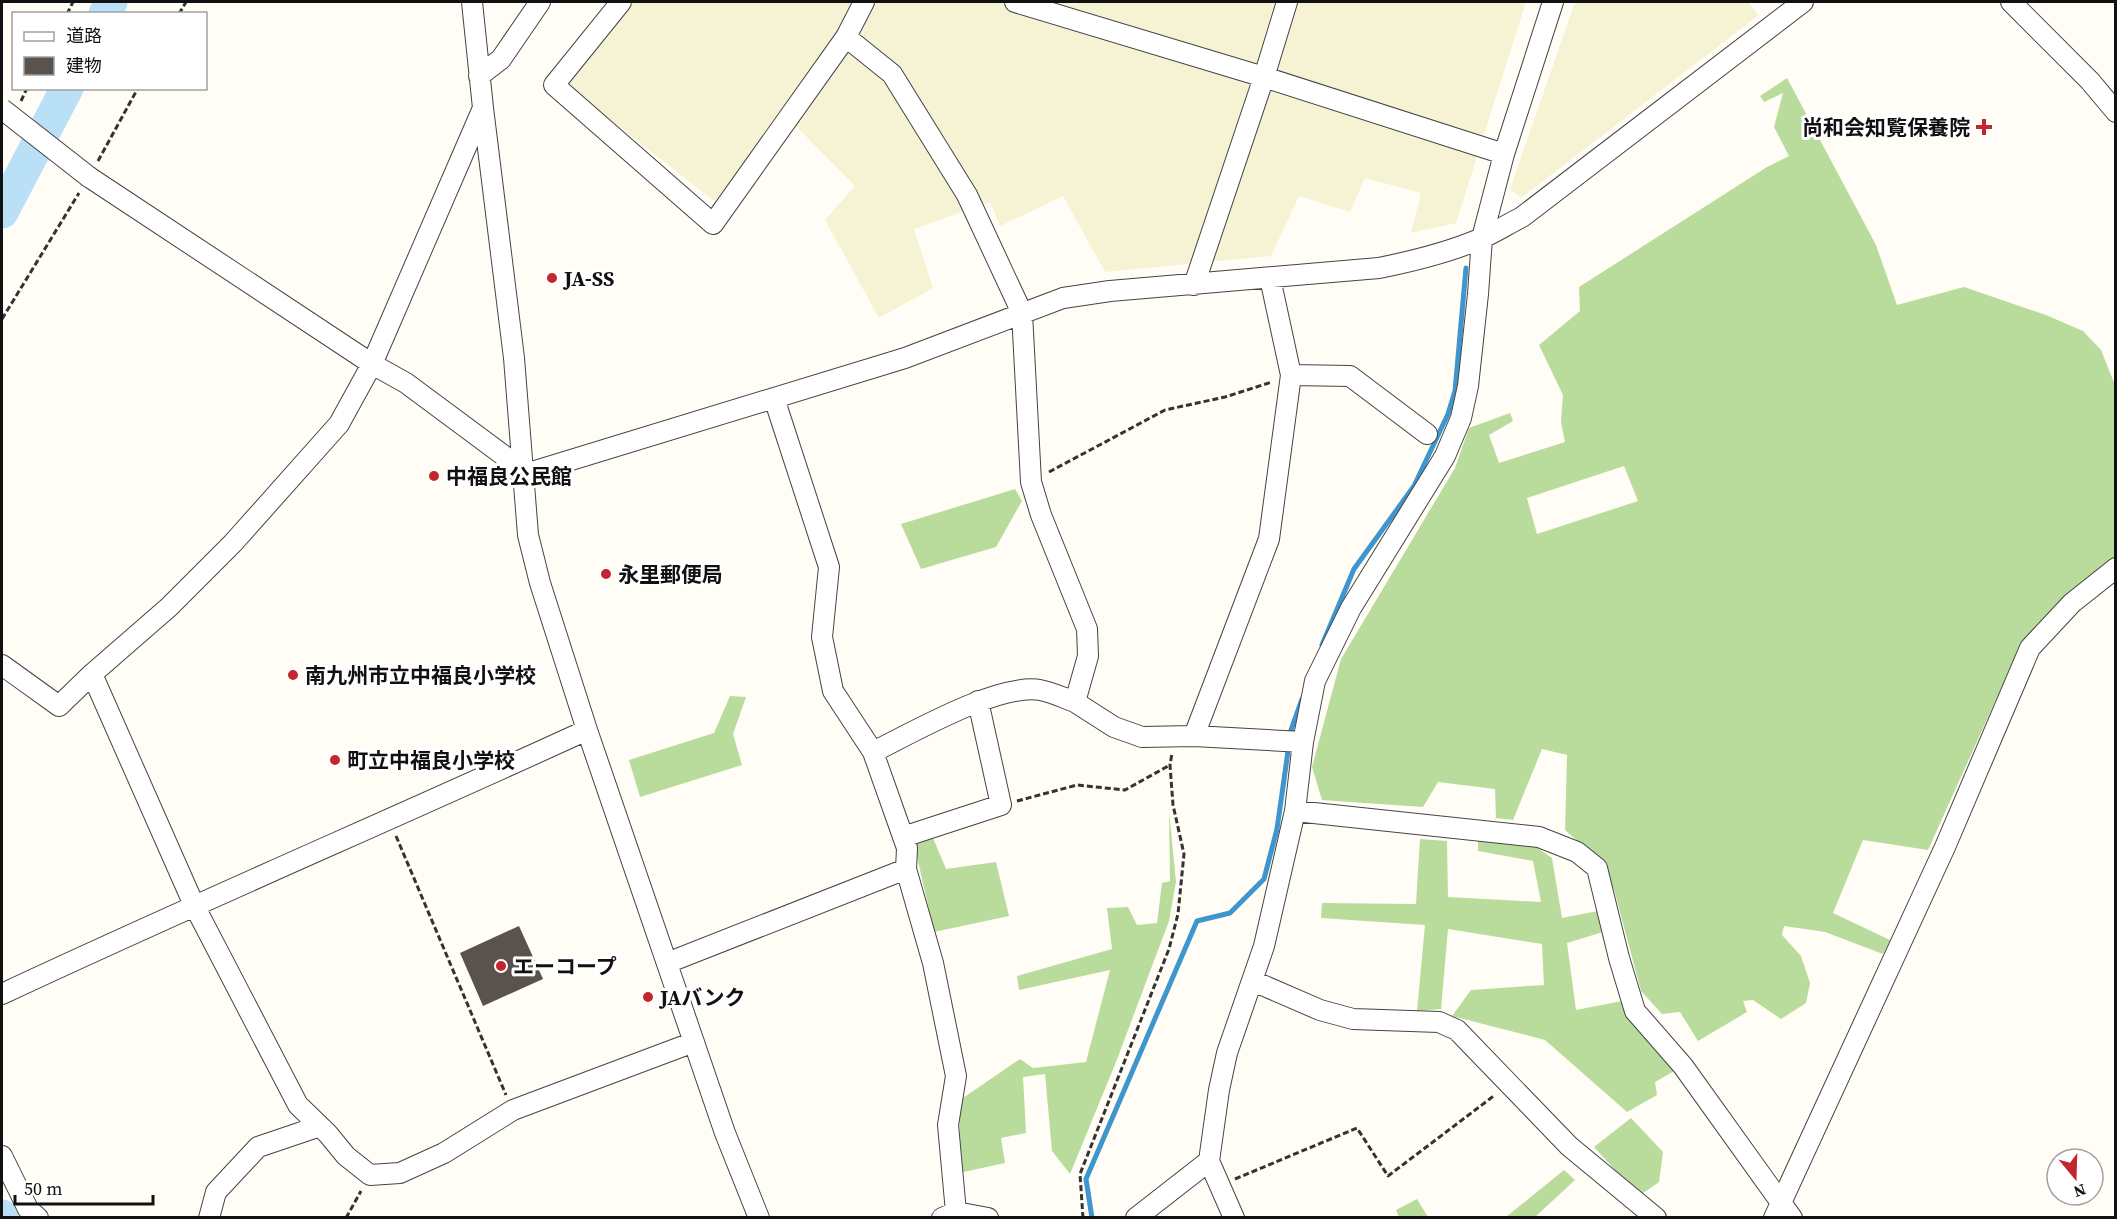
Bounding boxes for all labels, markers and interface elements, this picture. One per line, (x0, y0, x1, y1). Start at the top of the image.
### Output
legend (12, 12, 207, 90)
text: 道路 (66, 23, 102, 48)
text: 建物 (66, 53, 102, 78)
place label: 尚和会知覧保養院 (1802, 113, 1970, 142)
marker: 尚和会知覧保養院 (1975, 118, 1993, 136)
place label: JA-SS (562, 264, 614, 293)
marker: JA-SS (545, 271, 559, 285)
place label: 中福良公民館 (446, 462, 572, 491)
marker: 中福良公民館 (427, 469, 441, 483)
place label: 永里郵便局 (618, 560, 723, 589)
marker: 永里郵便局 (599, 567, 613, 581)
place label: 南九州市立中福良小学校 (305, 661, 536, 690)
marker: 南九州市立中福良小学校 (286, 668, 300, 682)
place label: 町立中福良小学校 (347, 746, 515, 775)
marker: 町立中福良小学校 (328, 753, 342, 767)
place label: エーコープ (513, 952, 617, 981)
marker: エーコープ (494, 959, 508, 973)
place label: JAバンク (658, 983, 745, 1012)
marker: JAバンク (641, 990, 655, 1004)
north arrow (2045, 1147, 2105, 1207)
scale bar (15, 1168, 153, 1206)
text: 50 m (24, 1176, 62, 1201)
text: N (2070, 1179, 2089, 1204)

